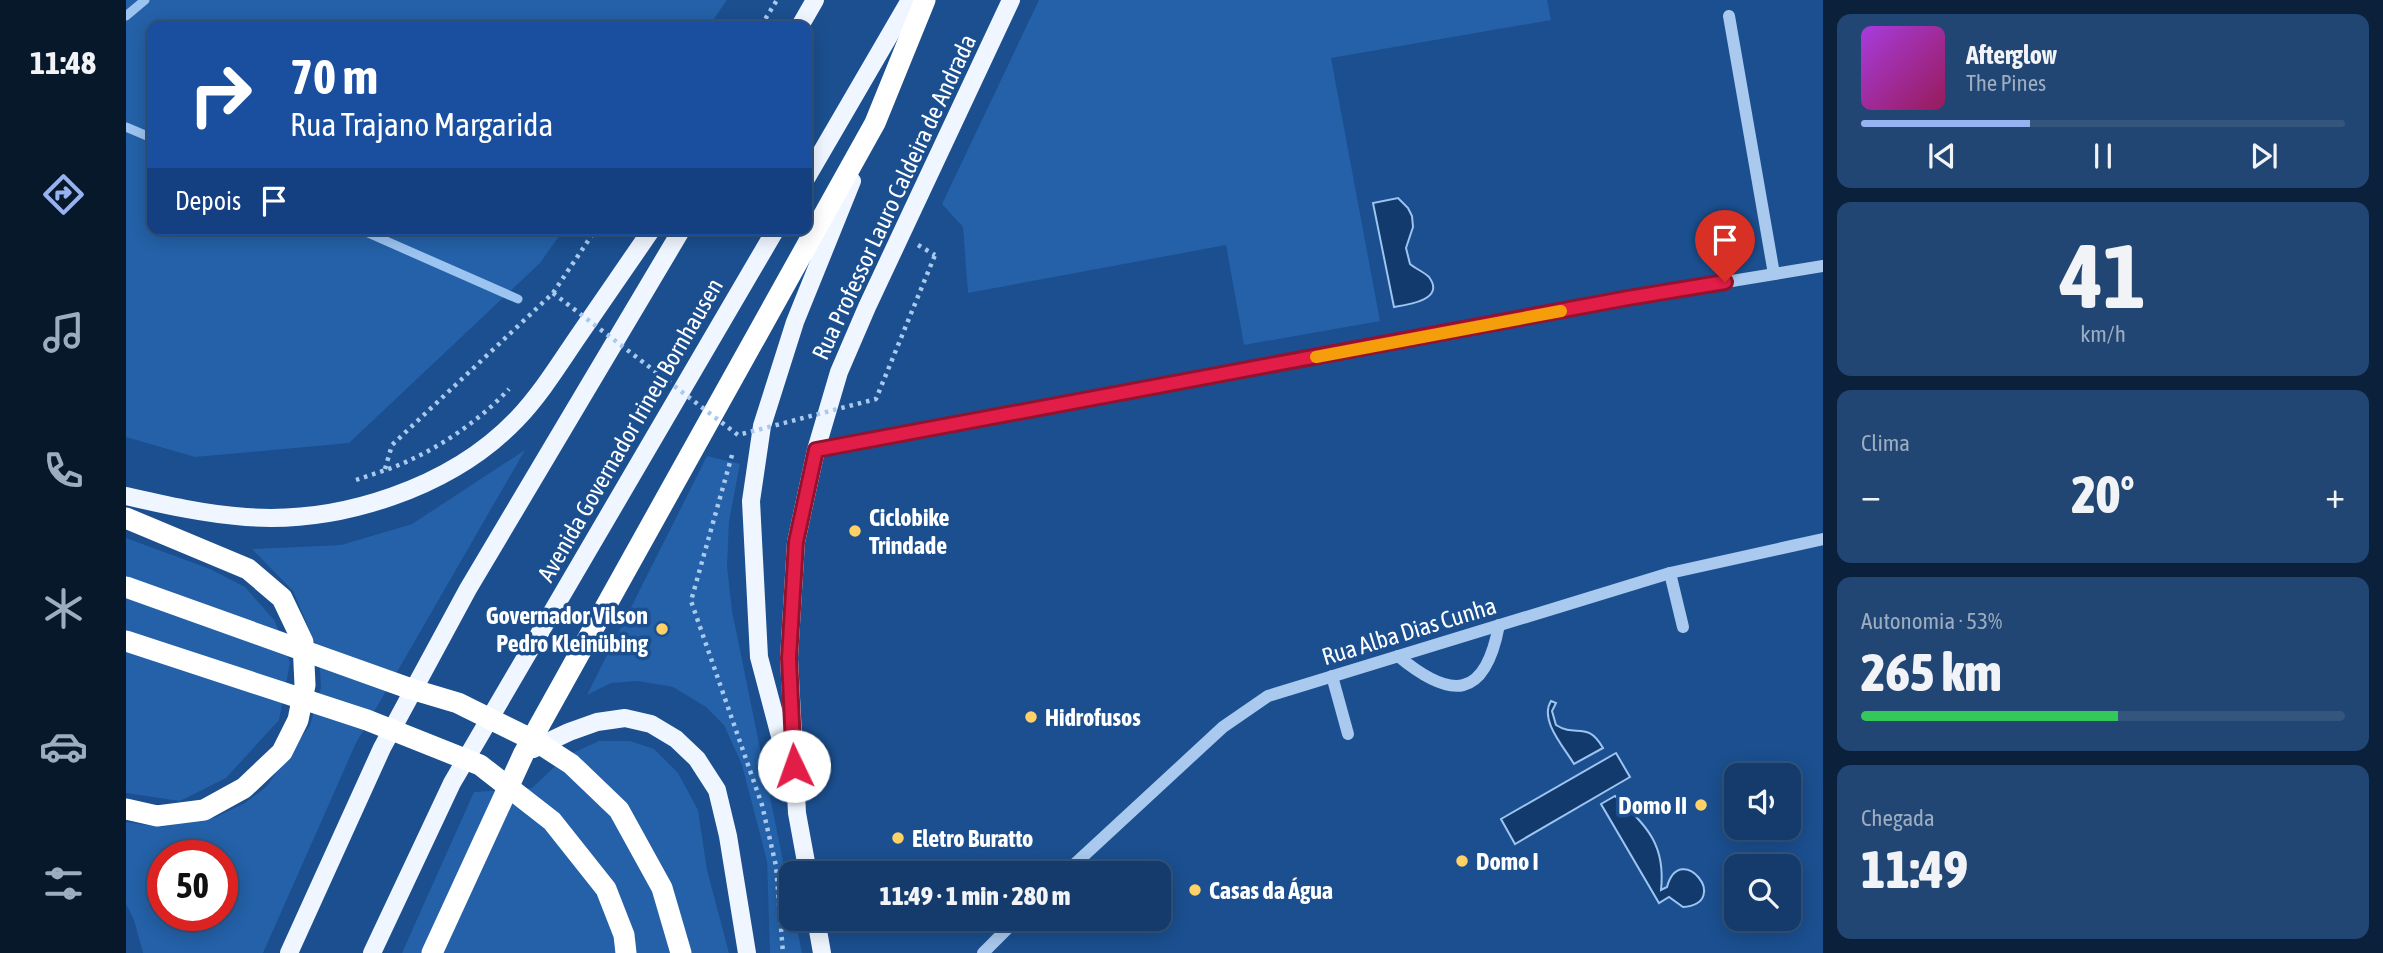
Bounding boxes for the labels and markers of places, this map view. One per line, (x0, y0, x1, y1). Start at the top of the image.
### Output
pin (1695, 210, 1755, 282)
place label: Ciclobike Trindade (869, 504, 950, 559)
marker: Ciclobike Trindade (847, 523, 863, 539)
place label: Governador Vilson Pedro Kleinübing (486, 602, 649, 657)
marker: Governador Vilson Pedro Kleinübing (654, 621, 670, 637)
place label: Hidrofusos (1045, 704, 1141, 731)
marker: Hidrofusos (1023, 709, 1039, 725)
place label: Domo II (1618, 792, 1687, 819)
marker: Domo II (1693, 797, 1709, 813)
place label: Eletro Buratto (912, 825, 1033, 852)
marker: Eletro Buratto (890, 830, 906, 846)
place label: Domo I (1476, 848, 1539, 875)
marker: Domo I (1454, 853, 1470, 869)
place label: Casas da Água (1209, 877, 1333, 904)
marker: Casas da Água (1187, 882, 1203, 898)

